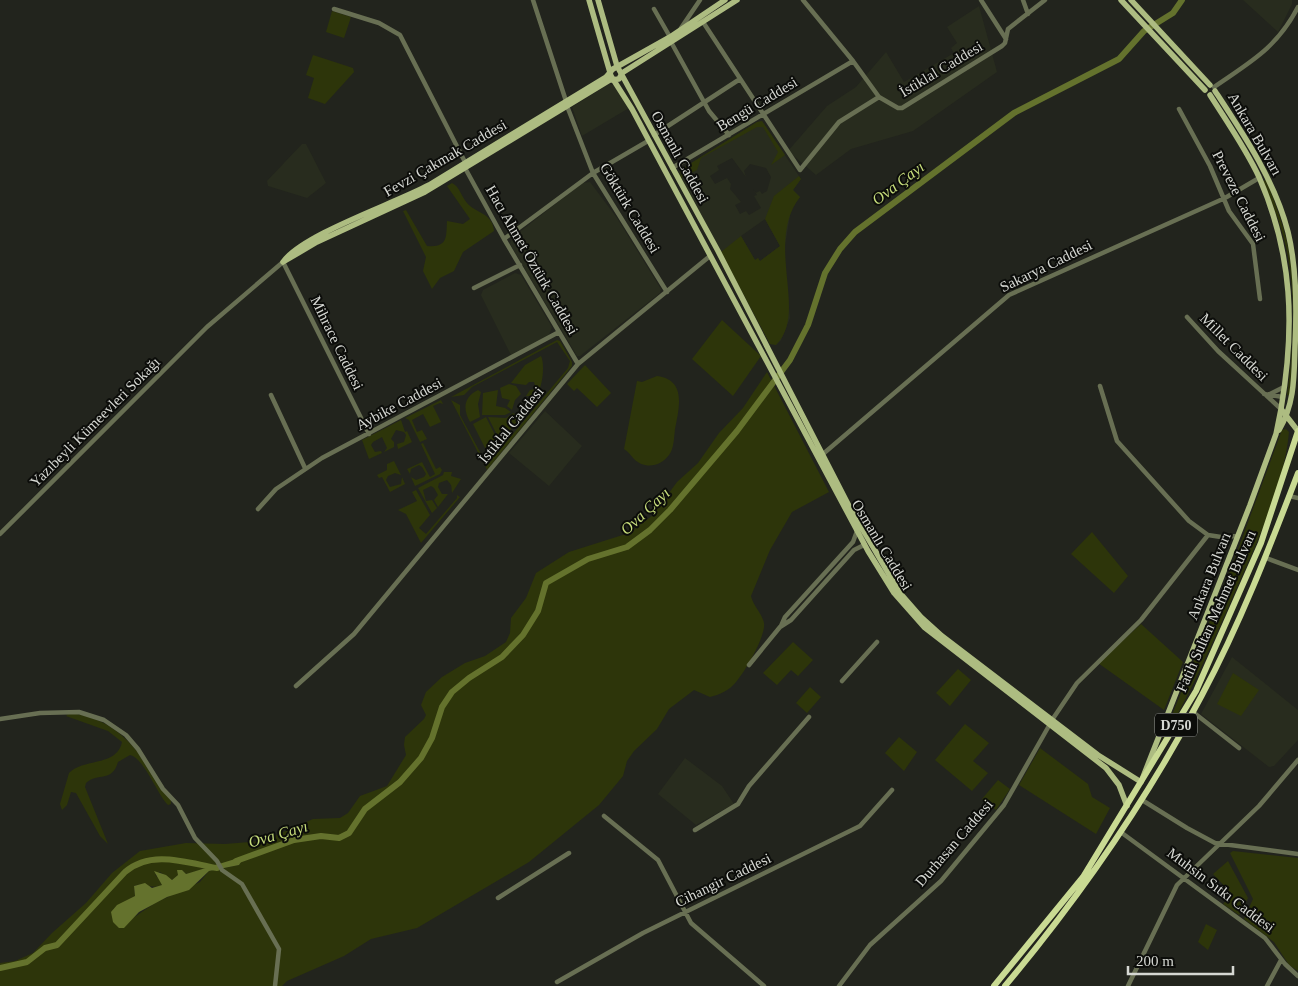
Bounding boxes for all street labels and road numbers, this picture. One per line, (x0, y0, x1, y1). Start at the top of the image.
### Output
street label: İstiklal Caddesi (897, 38, 985, 100)
street label: Bengü Caddesi (714, 74, 800, 134)
street label: Ankara Bulvarı (1225, 90, 1285, 178)
street label: Osmanlı Caddesi (648, 108, 712, 206)
street label: Fevzi Çakmak Caddesi (381, 116, 509, 200)
street label: Preveze Caddesi (1209, 148, 1269, 244)
street label: Göktürk Caddesi (597, 160, 663, 256)
street label: Hacı Ahmet Öztürk Caddesi (483, 183, 581, 337)
street label: Sakarya Caddesi (997, 237, 1095, 295)
street label: Mihrace Caddesi (307, 294, 367, 392)
street label: Millet Caddesi (1197, 310, 1271, 384)
street label: Yazıbeyli Kümeevleri Sokağı (27, 354, 163, 490)
street label: Aybike Caddesi (353, 375, 445, 433)
street label: İstiklal Caddesi (475, 384, 547, 466)
street label: Osmanlı Caddesi (849, 497, 915, 593)
street label: Fatih Sultan Mehmet Bulvarı (1173, 528, 1259, 694)
street label: Ankara Bulvarı (1184, 530, 1234, 622)
road number: D750 (1155, 714, 1197, 736)
street label: Durhasan Caddesi (912, 796, 996, 890)
street label: Muhsin Sıtkı Caddesi (1164, 844, 1278, 936)
street label: Cihangir Caddesi (672, 850, 774, 910)

